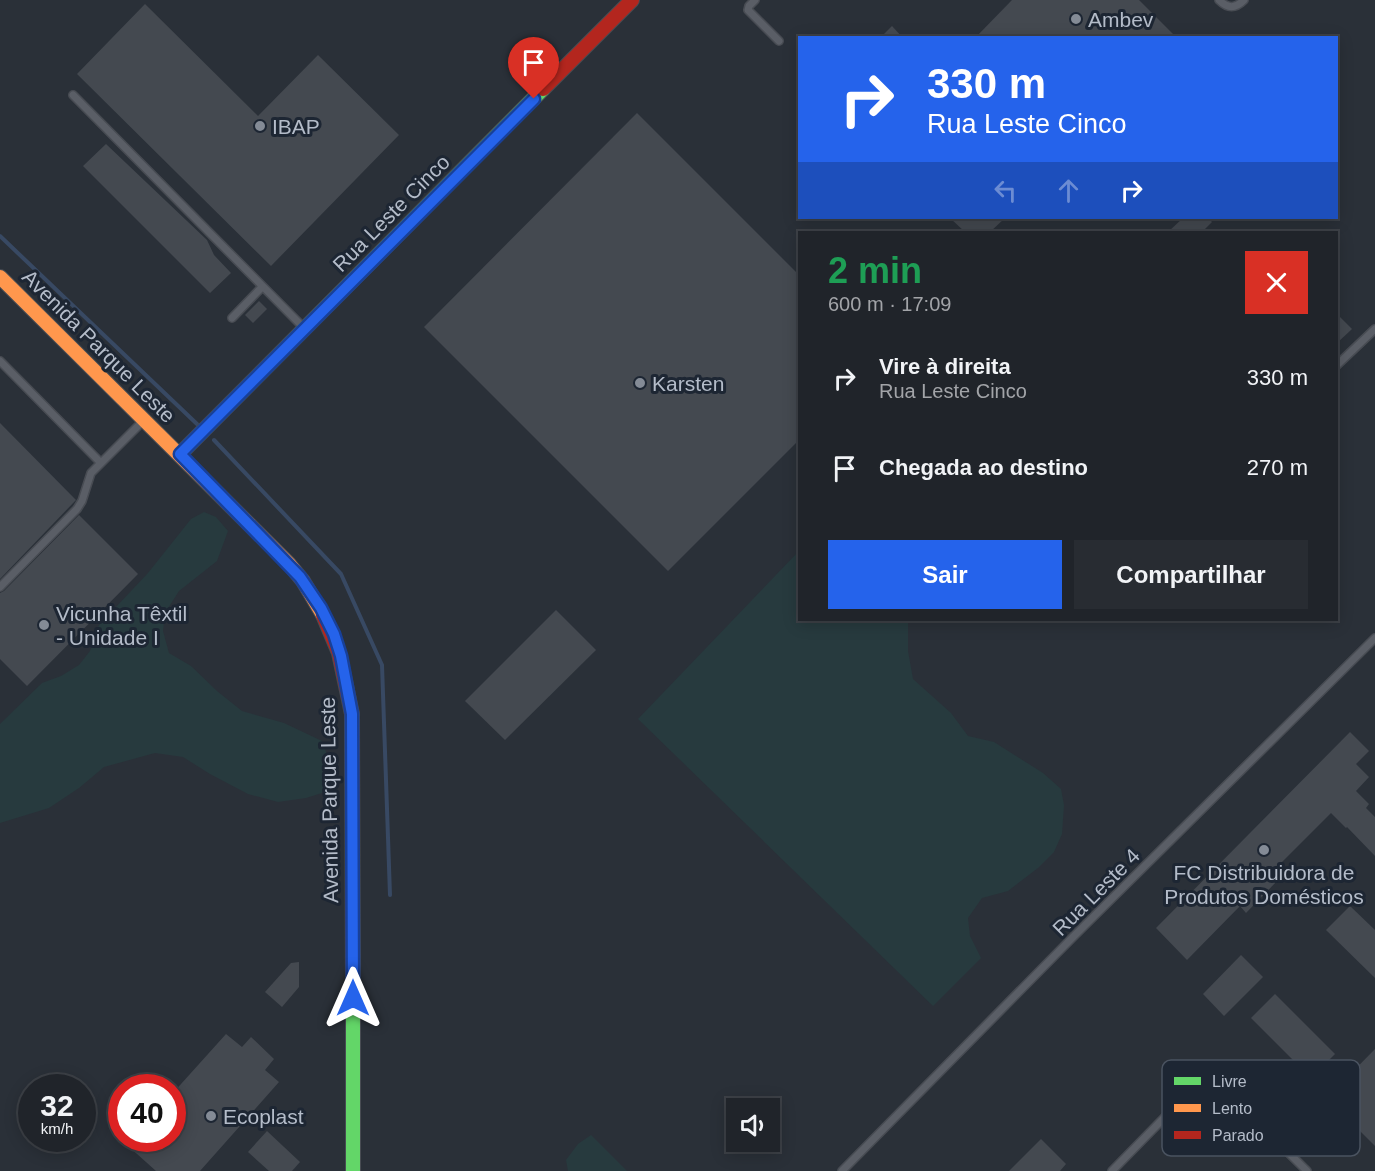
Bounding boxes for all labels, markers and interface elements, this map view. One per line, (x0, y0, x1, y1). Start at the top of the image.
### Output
place label: Ambev (1088, 8, 1154, 31)
marker: Ambev (1069, 12, 1083, 26)
pin (508, 37, 559, 99)
icon: arrive (517, 46, 550, 79)
icon: right (828, 60, 906, 138)
text: 330 m (927, 60, 1046, 107)
text: Rua Leste Cinco (927, 109, 1127, 139)
place label: IBAP (272, 115, 320, 138)
marker: IBAP (253, 119, 267, 133)
street label: Rua Leste Cinco (328, 150, 454, 276)
icon: left (989, 174, 1022, 207)
icon: ahead (1052, 174, 1085, 207)
icon: right (1115, 174, 1148, 207)
text: 2 min (828, 250, 922, 291)
button: close (1245, 251, 1308, 314)
street label: Avenida Parque Leste (18, 265, 180, 427)
text: 600 m · 17:09 (828, 293, 951, 315)
text: Vire à direita (879, 354, 1011, 379)
icon: right (828, 362, 861, 395)
text: 330 m (1247, 365, 1308, 390)
place label: Karsten (652, 372, 724, 395)
marker: Karsten (633, 376, 647, 390)
text: Rua Leste Cinco (879, 380, 1027, 402)
icon: arrive (828, 452, 861, 485)
text: Chegada ao destino (879, 455, 1088, 480)
text: 270 m (1247, 455, 1308, 480)
button: Sair (828, 540, 1062, 609)
button: Compartilhar (1074, 540, 1308, 609)
place label: Vicunha Têxtil - Unidade I (56, 602, 187, 649)
marker: Vicunha Têxtil - Unidade I (37, 618, 51, 632)
street label: Avenida Parque Leste (316, 697, 342, 903)
marker: FC Distribuidora de Produtos Domésticos (1257, 843, 1271, 857)
street label: Rua Leste 4 (1048, 844, 1144, 940)
place label: FC Distribuidora de Produtos Domésticos (1164, 861, 1364, 908)
position arrow (321, 966, 385, 1030)
legend (1162, 1060, 1360, 1156)
text: Livre (1212, 1073, 1247, 1090)
speed limit sign: 40 (108, 1074, 186, 1152)
text: 32 (40, 1089, 74, 1122)
map controls (726, 1098, 780, 1152)
button: sound (726, 1098, 780, 1152)
text: Lento (1212, 1100, 1252, 1117)
place label: Ecoplast (223, 1105, 304, 1128)
marker: Ecoplast (204, 1109, 218, 1123)
text: km/h (41, 1120, 73, 1137)
text: Parado (1212, 1127, 1264, 1144)

